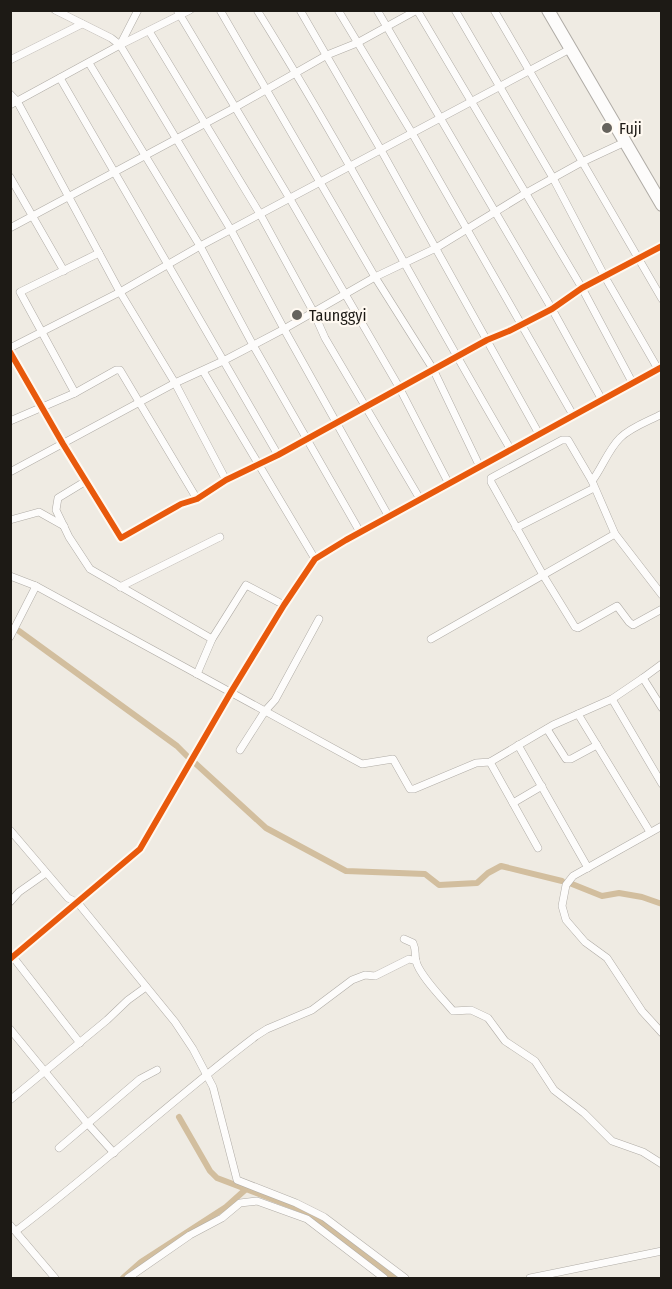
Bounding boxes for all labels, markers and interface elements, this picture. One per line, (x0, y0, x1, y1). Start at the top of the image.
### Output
place label: Fuji (619, 119, 642, 138)
marker: Fuji (600, 121, 614, 135)
place label: Taunggyi (309, 306, 366, 325)
marker: Taunggyi (290, 308, 304, 322)

